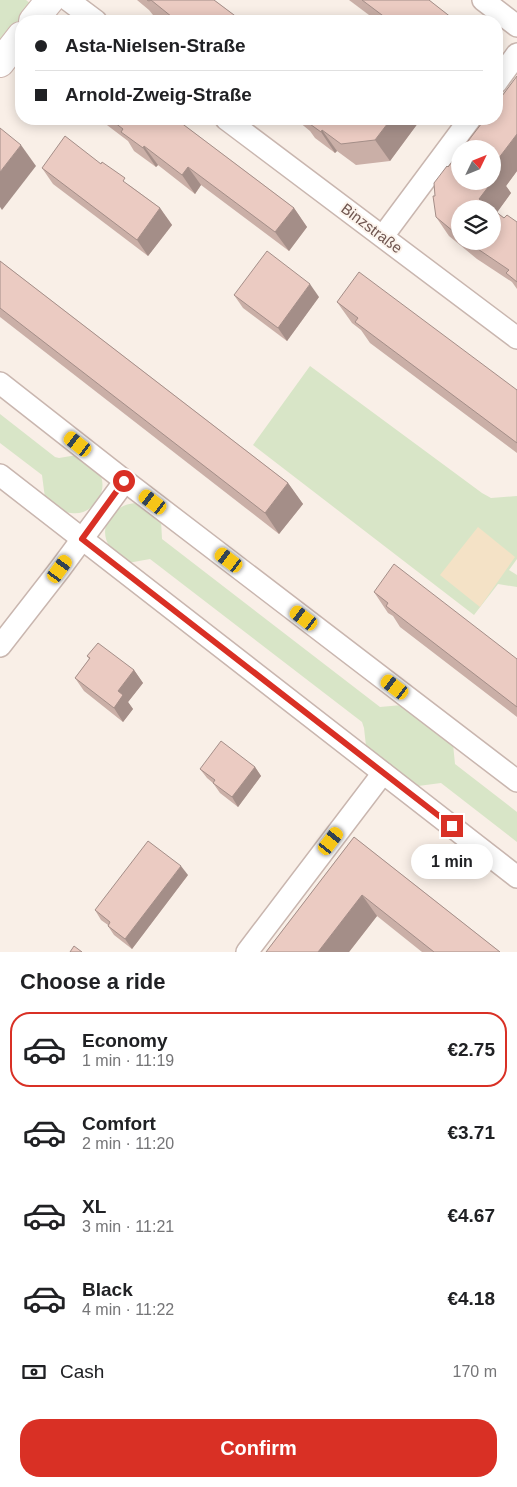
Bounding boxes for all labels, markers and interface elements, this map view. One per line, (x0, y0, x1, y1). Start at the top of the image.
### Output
text: Asta-Nielsen-Straße (65, 35, 246, 56)
text: Arnold-Zweig-Straße (65, 84, 252, 105)
north arrow (451, 140, 501, 190)
map controls (451, 140, 501, 250)
street label: Binzstraße (338, 200, 406, 256)
button: layers (451, 200, 501, 250)
car (61, 429, 94, 459)
route start (113, 470, 135, 492)
car (136, 487, 169, 517)
car (212, 545, 245, 575)
car (45, 552, 74, 586)
car (287, 603, 320, 633)
car (378, 672, 411, 702)
route end (441, 815, 463, 837)
car (315, 825, 346, 857)
callout: 1 min (411, 844, 493, 878)
text: 1 min (431, 853, 473, 870)
text: Choose a ride (20, 969, 165, 994)
icon: car (22, 1027, 67, 1072)
text: Economy (82, 1030, 168, 1051)
text: €2.75 (447, 1039, 495, 1060)
text: 1 min · 11:19 (82, 1052, 174, 1069)
icon: car (22, 1110, 67, 1155)
text: Comfort (82, 1113, 156, 1134)
text: €3.71 (447, 1122, 495, 1143)
text: 2 min · 11:20 (82, 1135, 174, 1152)
icon: car (22, 1193, 67, 1238)
text: XL (82, 1196, 106, 1217)
text: €4.67 (447, 1205, 495, 1226)
text: 3 min · 11:21 (82, 1218, 174, 1235)
icon: car (22, 1276, 67, 1321)
text: Black (82, 1279, 133, 1300)
text: €4.18 (447, 1288, 495, 1309)
text: 4 min · 11:22 (82, 1301, 174, 1318)
icon: cash (20, 1358, 48, 1386)
text: Cash (60, 1361, 104, 1382)
text: 170 m (453, 1363, 497, 1380)
button: Confirm (20, 1419, 497, 1477)

